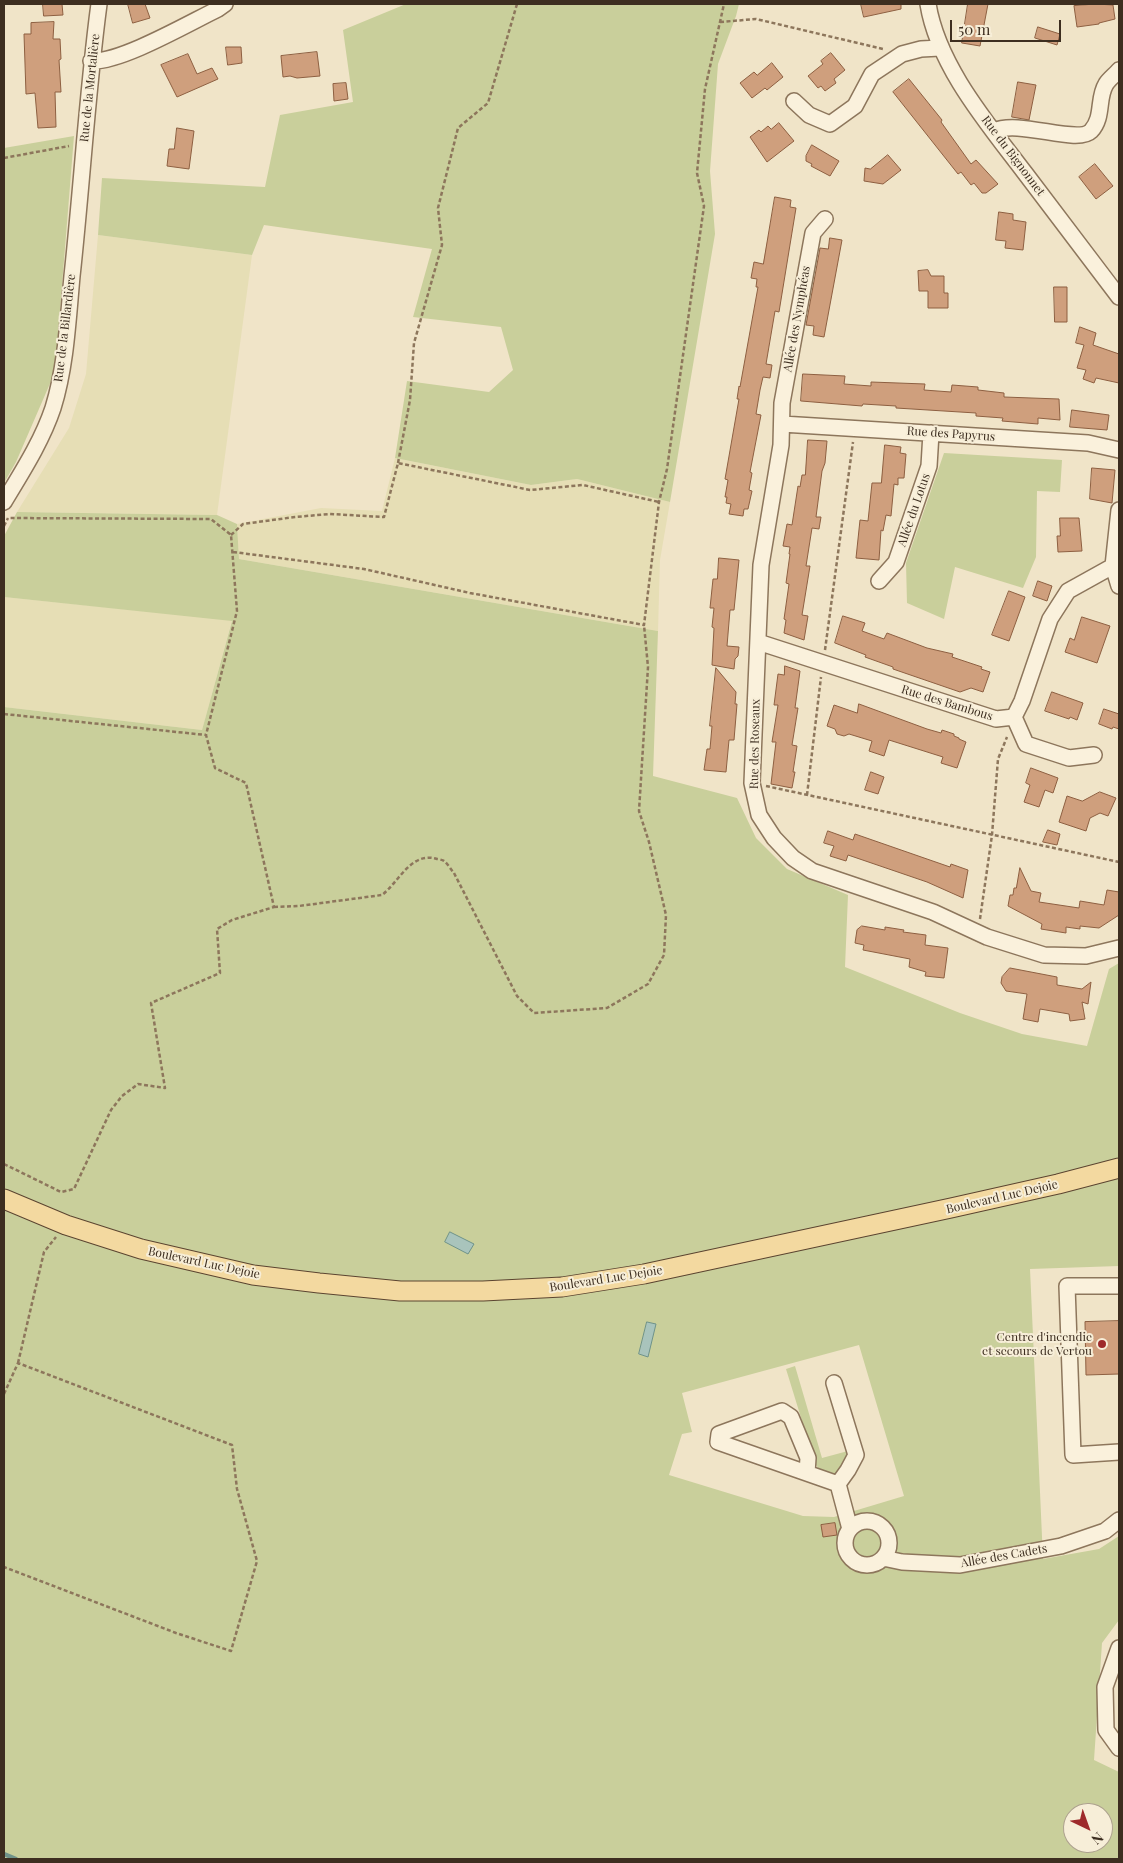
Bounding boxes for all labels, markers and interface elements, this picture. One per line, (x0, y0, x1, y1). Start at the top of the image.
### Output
scale bar (953, 10, 1064, 42)
text: 50 m (958, 19, 990, 39)
street label: Rue de la Mortalière (77, 33, 103, 143)
street label: Rue du Bignonnet (978, 113, 1048, 199)
street label: Allée des Nymphéas (781, 265, 813, 373)
street label: Rue de la Billardière (51, 273, 79, 383)
street label: Rue des Papyrus (906, 424, 996, 444)
street label: Allée du Lotus (895, 471, 933, 549)
street label: Rue des Bambous (899, 682, 995, 724)
street label: Rue des Roseaux (747, 699, 763, 789)
street label: Boulevard Luc Dejoie (945, 1177, 1059, 1217)
street label: Boulevard Luc Dejoie (147, 1244, 261, 1282)
street label: Boulevard Luc Dejoie (548, 1263, 664, 1295)
place label: Centre d'incendie et secours de Vertou (982, 1330, 1092, 1358)
marker: Centre d'incendie et secours de Vertou (1096, 1338, 1108, 1350)
street label: Allée des Cadets (960, 1541, 1048, 1571)
north arrow (1063, 1803, 1113, 1853)
text: N (1088, 1828, 1108, 1849)

